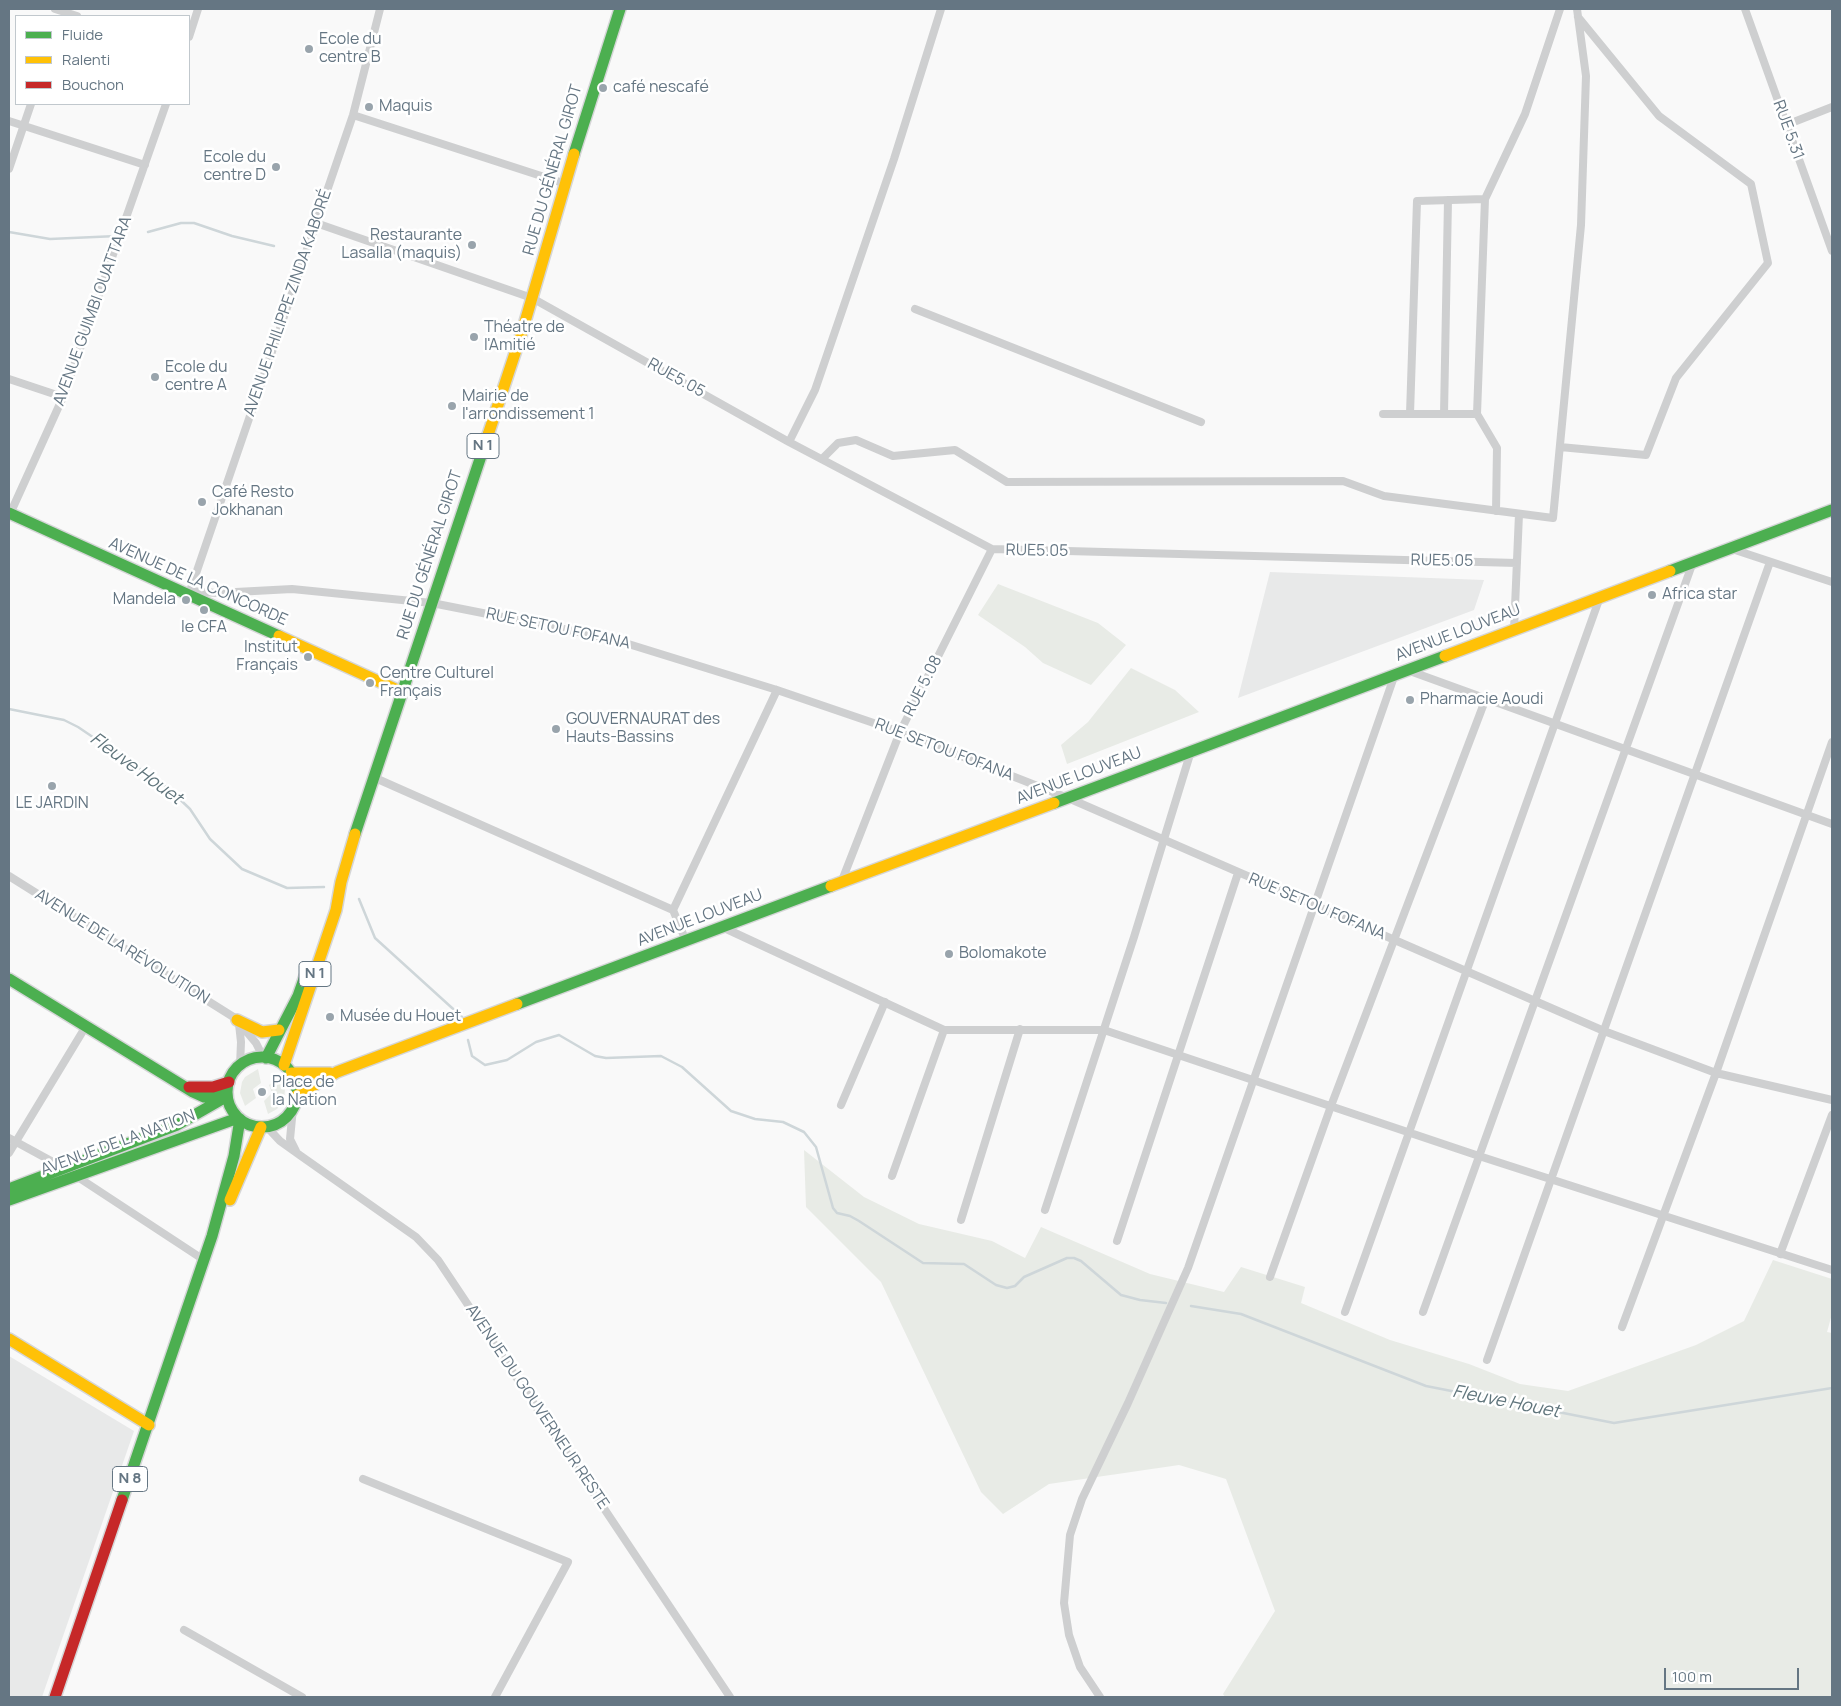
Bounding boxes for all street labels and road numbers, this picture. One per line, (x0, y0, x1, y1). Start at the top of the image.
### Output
street label: RUE DU GÉNÉRAL GIROT (519, 82, 587, 258)
street label: RUE 5.31 (1768, 98, 1808, 162)
street label: AVENUE PHILIPPE ZINDA KABORÉ (240, 187, 336, 419)
street label: AVENUE GUIMBI OUATTARA (50, 214, 136, 408)
street label: RUE5.05 (644, 354, 708, 402)
road number: N 1 (467, 434, 499, 458)
street label: RUE DU GÉNÉRAL GIROT (394, 468, 466, 642)
street label: AVENUE DE LA CONCORDE (106, 534, 290, 630)
street label: RUE5.05 (1005, 541, 1069, 561)
street label: RUE5.05 (1410, 551, 1474, 571)
street label: AVENUE LOUVEAU (1393, 600, 1523, 666)
street label: RUE SETOU FOFANA (484, 604, 632, 654)
street label: RUE 5.08 (899, 652, 947, 720)
street label: RUE SETOU FOFANA (872, 715, 1016, 785)
street label: AVENUE LOUVEAU (1014, 743, 1144, 809)
street label: RUE SETOU FOFANA (1246, 869, 1388, 945)
street label: AVENUE DE LA RÉVOLUTION (31, 885, 213, 1009)
street label: AVENUE LOUVEAU (635, 885, 765, 951)
road number: N 1 (299, 962, 331, 986)
street label: AVENUE DE LA NATION (38, 1106, 198, 1180)
street label: AVENUE DU GOUVERNEUR RESTE (461, 1301, 613, 1513)
road number: N 8 (112, 1466, 148, 1492)

